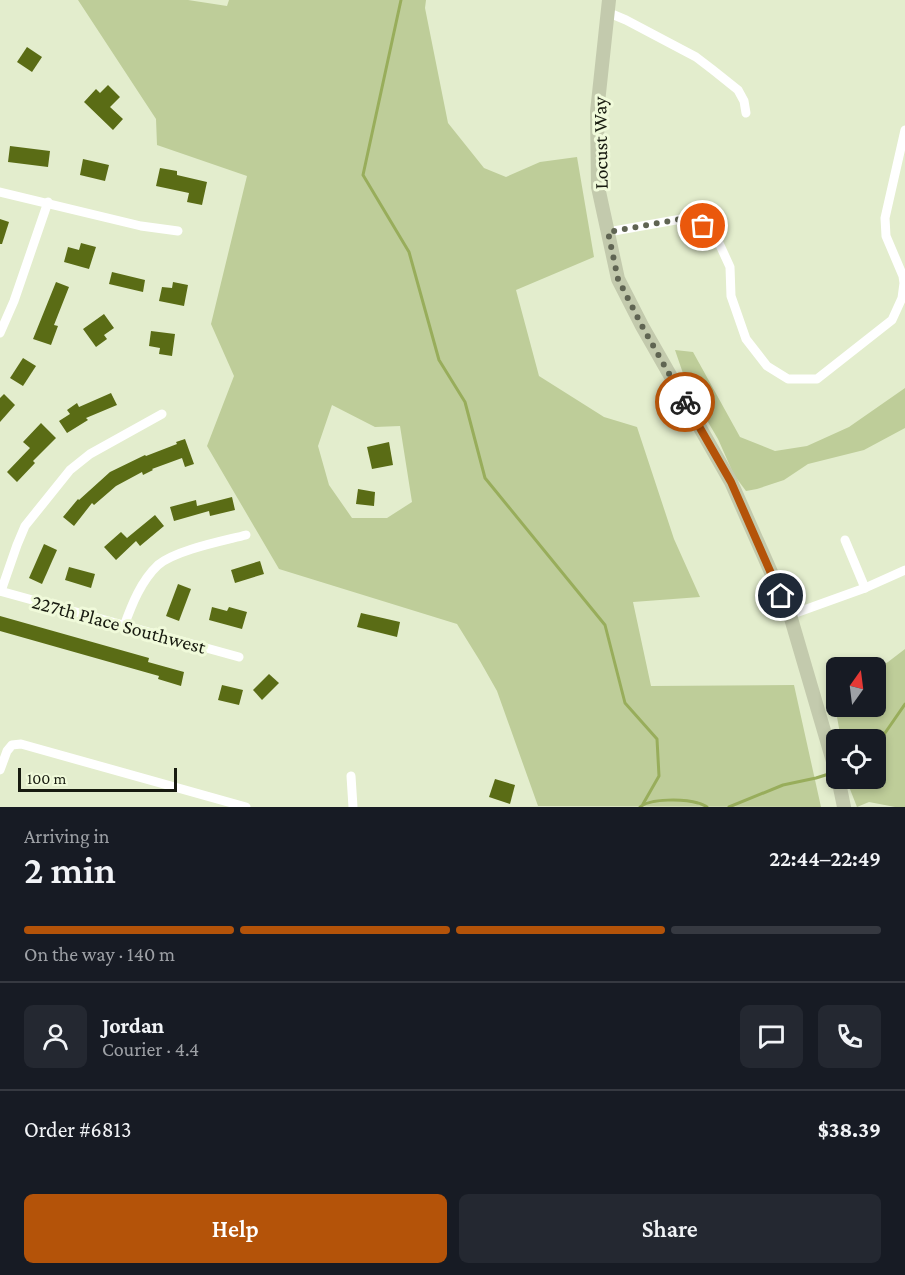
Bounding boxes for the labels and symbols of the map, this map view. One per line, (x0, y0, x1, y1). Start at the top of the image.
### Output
street label: Locust Way (588, 96, 613, 190)
pin (677, 200, 728, 251)
courier (655, 372, 715, 432)
pin (755, 570, 806, 621)
street label: 227th Place Southwest (30, 590, 209, 658)
north arrow (826, 657, 886, 717)
scale bar (18, 765, 177, 792)

